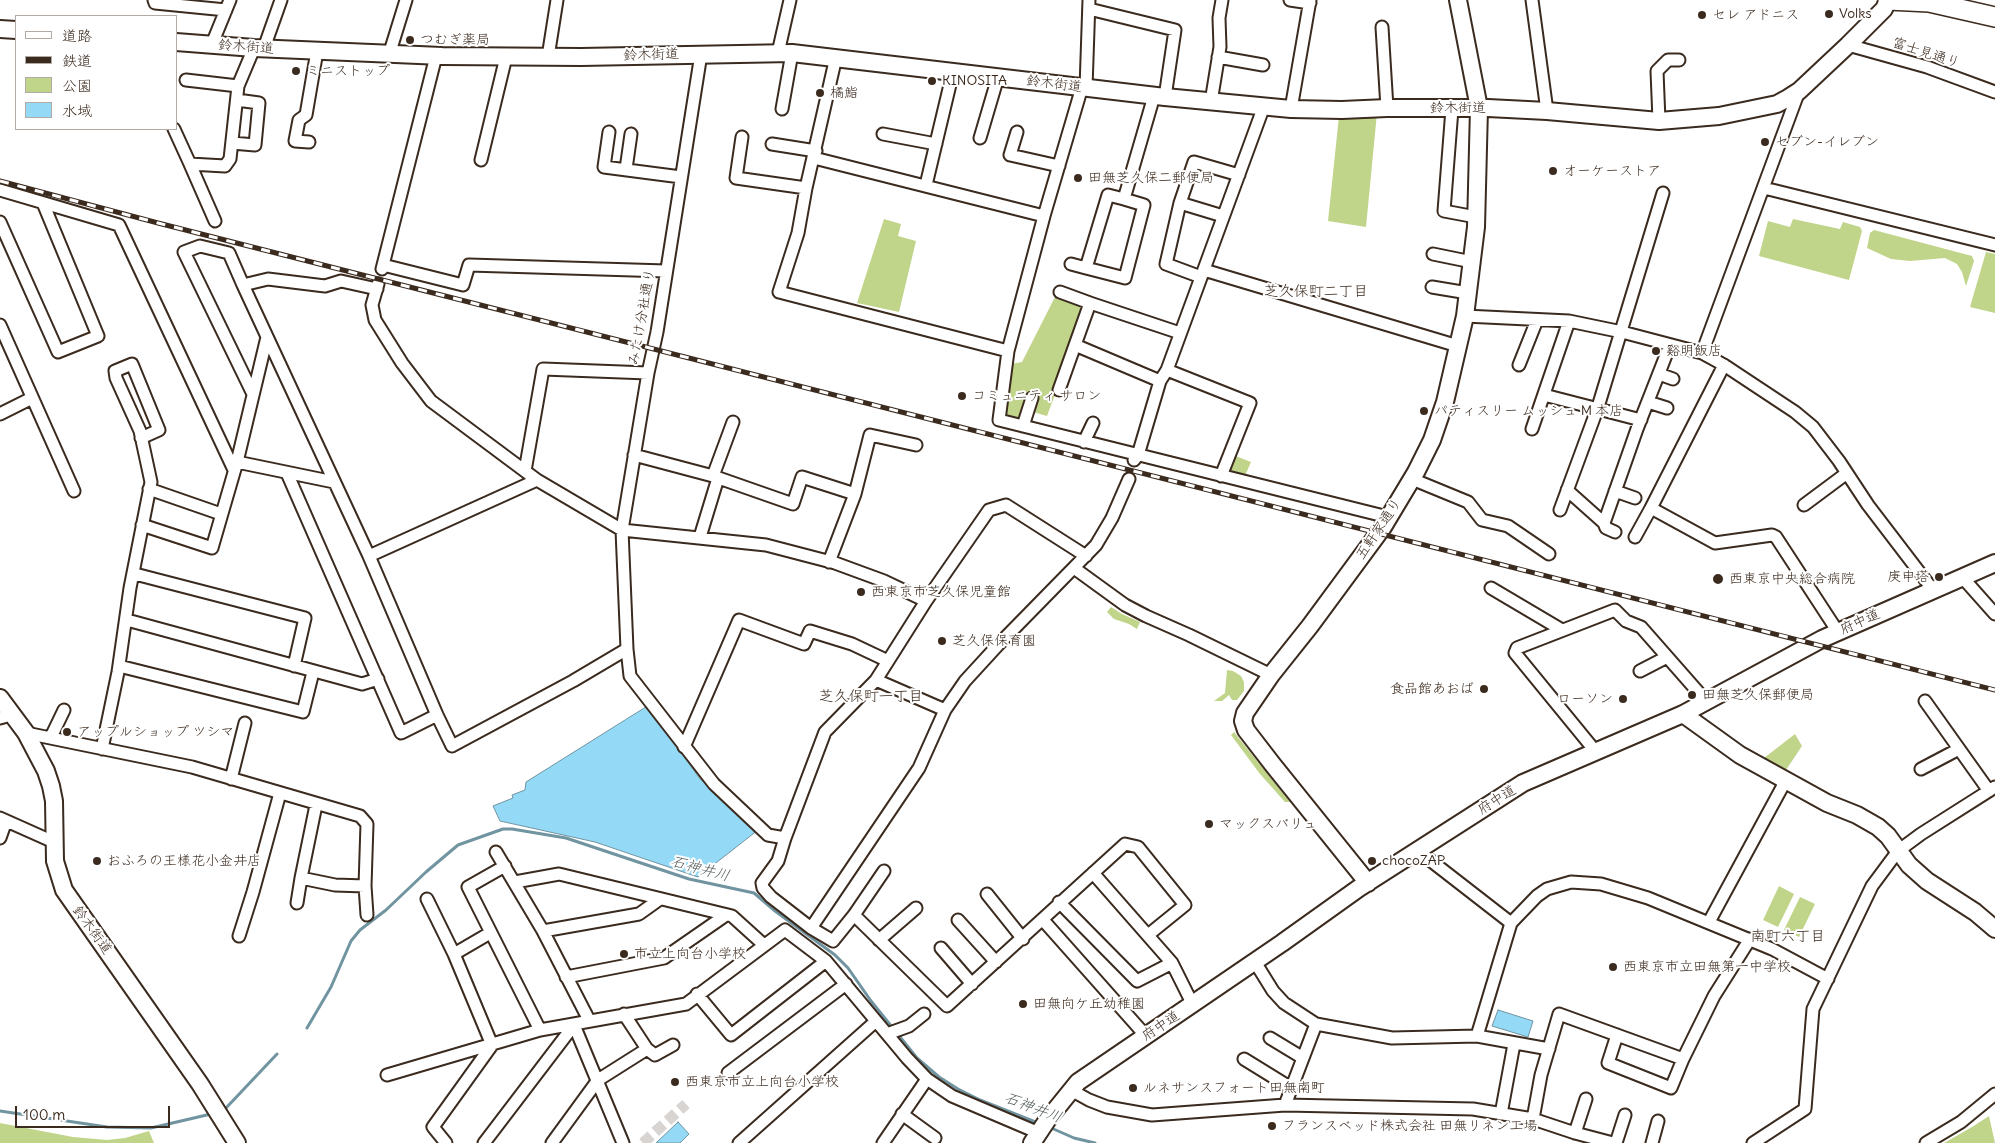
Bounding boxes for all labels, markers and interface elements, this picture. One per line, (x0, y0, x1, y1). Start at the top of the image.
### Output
place label: Volks (1839, 6, 1872, 22)
place label: セレ アドニス (1712, 7, 1799, 23)
marker: Volks (1823, 8, 1835, 20)
marker: セレ アドニス (1696, 9, 1708, 21)
legend (15, 15, 178, 130)
text: 道路 (62, 26, 92, 45)
place label: つむぎ薬局 (420, 32, 490, 48)
marker: つむぎ薬局 (404, 34, 416, 46)
street label: 富士見通り (1890, 34, 1962, 72)
street label: 鈴木街道 (217, 37, 275, 57)
street label: 鈴木街道 (623, 46, 679, 64)
text: 鉄道 (62, 51, 92, 70)
place label: ミニストップ (306, 63, 390, 79)
marker: ミニストップ (290, 65, 302, 77)
street label: 鈴木街道 (1025, 72, 1083, 96)
place label: KINOSITA (942, 73, 1007, 89)
marker: KINOSITA (926, 75, 938, 87)
text: 公園 (62, 76, 92, 95)
place label: 橘鮨 (830, 85, 858, 101)
marker: 橘鮨 (814, 87, 826, 99)
street label: 鈴木街道 (1430, 100, 1486, 116)
text: 水域 (62, 101, 92, 120)
place label: セブン-イレブン (1775, 134, 1879, 150)
marker: セブン-イレブン (1759, 136, 1771, 148)
place label: オーケーストア (1563, 163, 1661, 179)
marker: オーケーストア (1547, 165, 1559, 177)
place label: 田無芝久保二郵便局 (1088, 170, 1214, 186)
marker: 田無芝久保二郵便局 (1072, 172, 1084, 184)
street label: みたけ分社通り (625, 267, 659, 367)
district label: 芝久保町二丁目 (1264, 283, 1368, 301)
place label: 谿明飯店 (1666, 343, 1722, 359)
marker: 谿明飯店 (1650, 345, 1662, 357)
place label: コミュニティ サロン (972, 388, 1101, 404)
marker: コミュニティ サロン (956, 390, 968, 402)
place label: パティスリー ムッシュ M 本店 (1434, 403, 1623, 419)
marker: パティスリー ムッシュ M 本店 (1418, 405, 1430, 417)
street label: 五軒家通り (1352, 495, 1406, 563)
place label: 庚申塔 (1887, 569, 1929, 585)
place label: 西東京中央総合病院 (1729, 571, 1855, 587)
marker: 庚申塔 (1933, 571, 1945, 583)
marker: 西東京中央総合病院 (1711, 572, 1725, 586)
place label: 西東京市芝久保児童館 (871, 584, 1011, 600)
marker: 西東京市芝久保児童館 (855, 586, 867, 598)
street label: 府中道 (1837, 606, 1883, 638)
place label: 芝久保保育園 (952, 633, 1036, 649)
marker: 芝久保保育園 (936, 635, 948, 647)
place label: 食品館あおば (1390, 681, 1474, 697)
marker: 食品館あおば (1478, 683, 1490, 695)
place label: 田無芝久保郵便局 (1702, 687, 1814, 703)
district label: 芝久保町一丁目 (819, 688, 923, 706)
marker: 田無芝久保郵便局 (1686, 689, 1698, 701)
place label: ローソン (1557, 691, 1613, 707)
marker: ローソン (1617, 693, 1629, 705)
place label: アップルショップ ツシマ (77, 724, 234, 740)
marker: アップルショップ ツシマ (61, 726, 73, 738)
street label: 府中道 (1475, 782, 1519, 818)
place label: マックスバリュ (1219, 816, 1317, 832)
marker: マックスバリュ (1203, 818, 1215, 830)
place label: おふろの王様花小金井店 (107, 853, 261, 869)
water label: 石神井川 (669, 853, 731, 885)
place label: chocoZAP (1382, 853, 1445, 869)
marker: おふろの王様花小金井店 (91, 855, 103, 867)
marker: chocoZAP (1366, 855, 1378, 867)
street label: 鈴木街道 (69, 902, 115, 958)
district label: 南町六丁目 (1751, 928, 1825, 946)
place label: 市立上向台小学校 (634, 946, 746, 962)
marker: 市立上向台小学校 (618, 948, 630, 960)
place label: 西東京市立田無第一中学校 (1623, 959, 1791, 975)
marker: 西東京市立田無第一中学校 (1607, 961, 1619, 973)
place label: 田無向ケ丘幼稚園 (1033, 996, 1145, 1012)
marker: 田無向ケ丘幼稚園 (1017, 998, 1029, 1010)
street label: 府中道 (1139, 1007, 1183, 1045)
place label: 西東京市立上向台小学校 (685, 1074, 839, 1090)
marker: 西東京市立上向台小学校 (669, 1076, 681, 1088)
place label: ルネサンスフォート田無南町 (1143, 1080, 1325, 1096)
marker: ルネサンスフォート田無南町 (1127, 1082, 1139, 1094)
water label: 石神井川 (1002, 1089, 1064, 1127)
scale bar (18, 1096, 172, 1128)
text: 100 m (23, 1105, 65, 1124)
place label: フランスベッド株式会社 田無リネン工場 (1282, 1118, 1537, 1134)
marker: フランスベッド株式会社 田無リネン工場 (1266, 1120, 1278, 1132)

